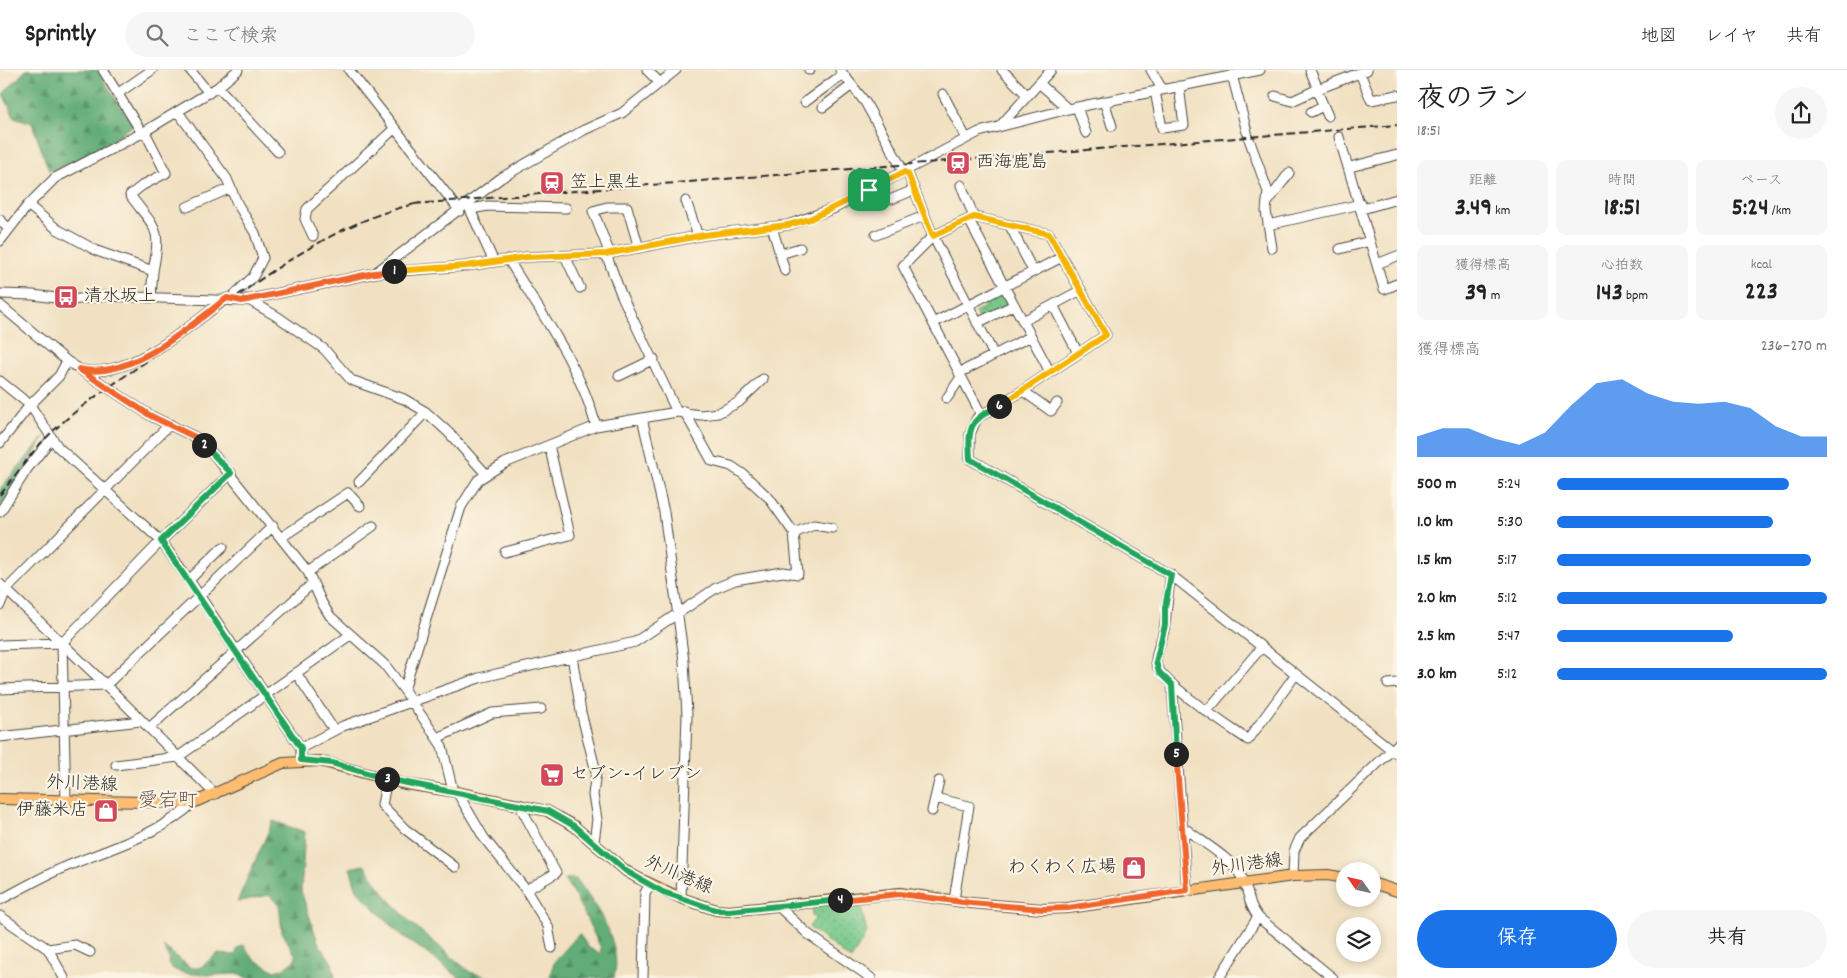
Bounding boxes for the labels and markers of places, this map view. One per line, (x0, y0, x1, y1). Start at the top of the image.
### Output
station icon: 西海鹿島 (945, 150, 971, 176)
place label: 西海鹿島 (976, 151, 1048, 176)
pin (848, 169, 890, 211)
station icon: 笠上黒生 (539, 170, 565, 196)
place label: 笠上黒生 (570, 171, 642, 196)
pin: 1 (382, 258, 406, 284)
bus stop icon: 清水坂上 (53, 284, 79, 310)
place label: 清水坂上 (84, 285, 156, 310)
pin: 6 (986, 394, 1012, 418)
pin: 2 (192, 432, 216, 458)
pin: 5 (1164, 742, 1188, 766)
supermarket icon: セブン-イレブン (539, 762, 565, 788)
place label: セブン-イレブン (570, 763, 702, 788)
pin: 3 (374, 766, 400, 792)
shop icon: 伊藤米店 (93, 798, 119, 824)
place label: 伊藤米店 (16, 799, 88, 824)
shop icon: わくわく広場 (1121, 855, 1147, 881)
place label: わくわく広場 (1008, 856, 1116, 881)
pin: 4 (828, 888, 852, 912)

